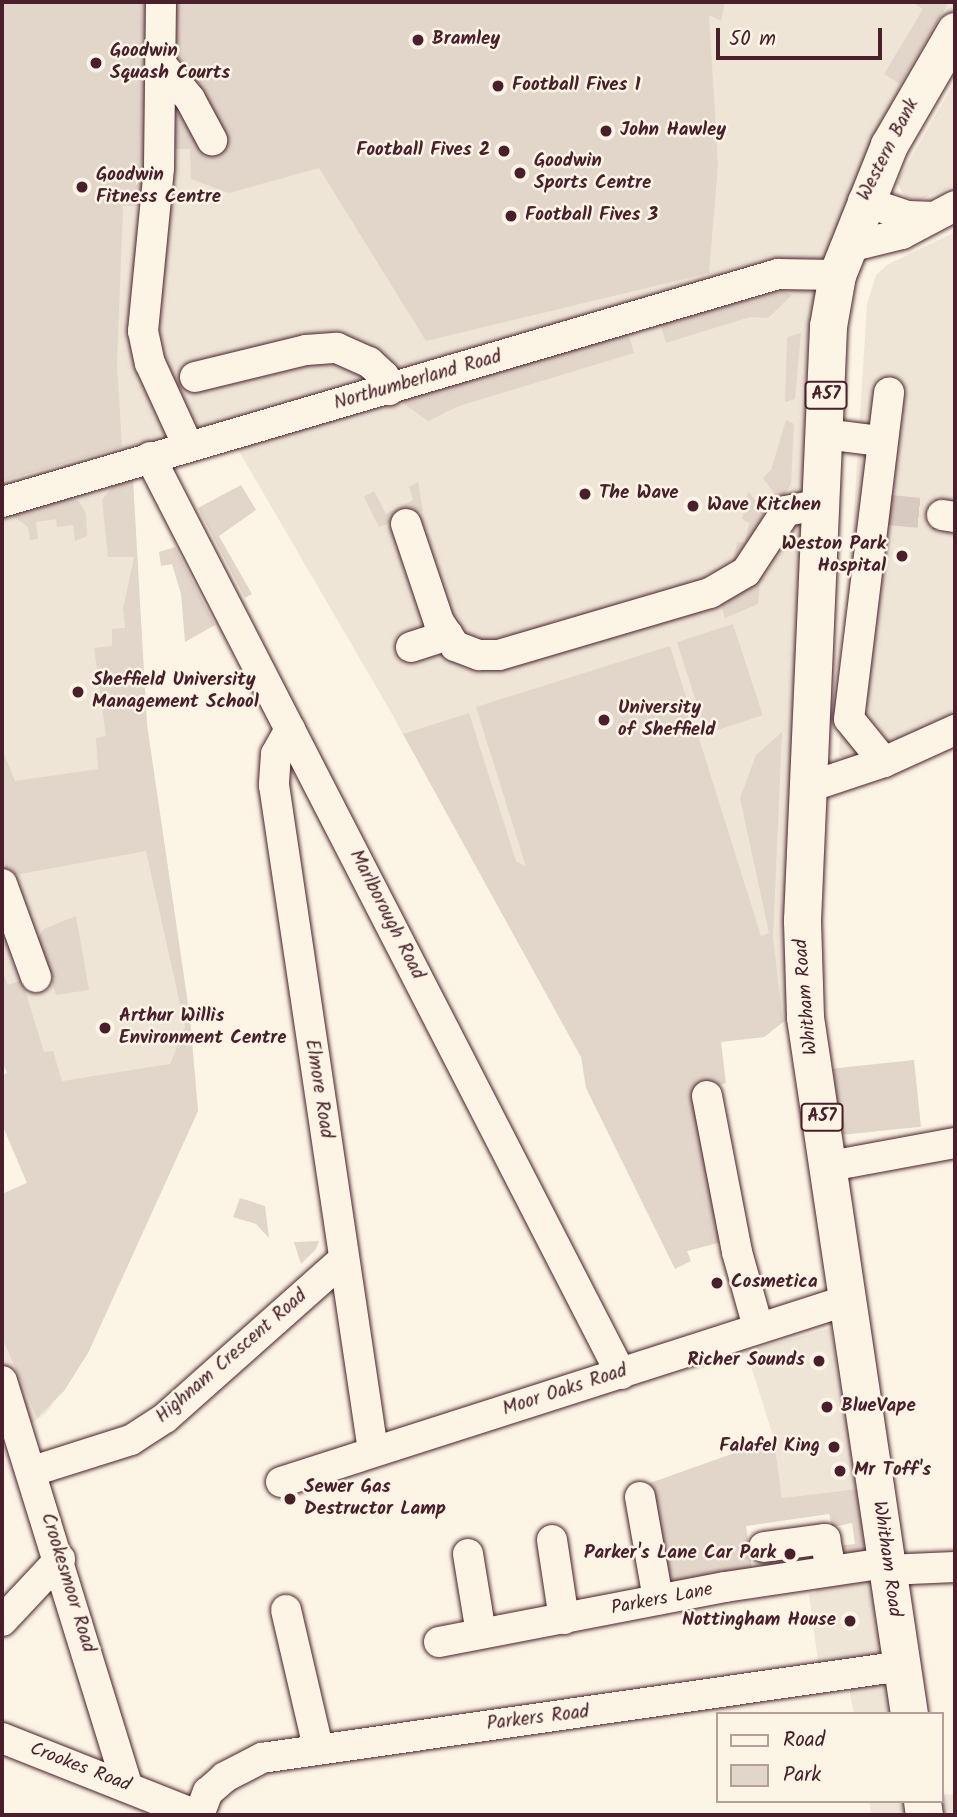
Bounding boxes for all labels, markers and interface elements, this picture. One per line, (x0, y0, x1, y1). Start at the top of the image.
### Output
scale bar (719, 14, 885, 58)
text: 50 m (729, 23, 776, 56)
place label: Bramley (432, 29, 500, 51)
marker: Bramley (410, 32, 426, 48)
place label: Goodwin Squash Courts (110, 41, 230, 85)
marker: Goodwin Squash Courts (88, 55, 104, 71)
place label: Football Fives 1 (512, 75, 641, 97)
marker: Football Fives 1 (490, 78, 506, 94)
street label: Western Bank (854, 95, 924, 205)
place label: John Hawley (620, 120, 726, 142)
marker: John Hawley (598, 123, 614, 139)
place label: Football Fives 2 (356, 140, 490, 162)
marker: Football Fives 2 (496, 143, 512, 159)
place label: Goodwin Sports Centre (534, 151, 651, 195)
place label: Goodwin Fitness Centre (96, 165, 221, 209)
marker: Goodwin Sports Centre (512, 165, 528, 181)
marker: Goodwin Fitness Centre (74, 179, 90, 195)
place label: Football Fives 3 (525, 205, 658, 227)
marker: Football Fives 3 (503, 208, 519, 224)
street label: Northumberland Road (332, 346, 504, 416)
road number: A57 (803, 380, 849, 410)
place label: The Wave (599, 483, 679, 505)
marker: The Wave (577, 486, 593, 502)
place label: Wave Kitchen (707, 495, 821, 517)
marker: Wave Kitchen (685, 498, 701, 514)
place label: Weston Park Hospital (782, 534, 886, 578)
marker: Weston Park Hospital (892, 546, 912, 566)
place label: Sheffield University Management School (92, 670, 259, 714)
marker: Sheffield University Management School (70, 684, 86, 700)
place label: University of Sheffield (618, 698, 715, 742)
marker: University of Sheffield (596, 712, 612, 728)
street label: Marlborough Road (344, 846, 428, 984)
street label: Whitham Road (791, 938, 823, 1056)
place label: Arthur Willis Environment Centre (119, 1006, 287, 1050)
marker: Arthur Willis Environment Centre (97, 1020, 113, 1036)
street label: Elmore Road (299, 1038, 337, 1140)
road number: A57 (799, 1102, 845, 1132)
place label: Cosmetica (731, 1272, 818, 1294)
marker: Cosmetica (709, 1275, 725, 1291)
street label: Highnam Crescent Road (152, 1285, 312, 1429)
place label: Richer Sounds (687, 1350, 805, 1372)
marker: Richer Sounds (811, 1353, 827, 1369)
street label: Moor Oaks Road (500, 1360, 630, 1422)
place label: BlueVape (841, 1396, 916, 1418)
marker: BlueVape (819, 1399, 835, 1415)
place label: Falafel King (719, 1436, 820, 1458)
marker: Falafel King (826, 1439, 842, 1455)
place label: Mr Toff's (854, 1460, 931, 1482)
marker: Mr Toff's (832, 1463, 848, 1479)
place label: Sewer Gas Destructor Lamp (304, 1477, 446, 1521)
marker: Sewer Gas Destructor Lamp (282, 1491, 298, 1507)
street label: Whitham Road (867, 1500, 905, 1618)
street label: Crookesmoor Road (35, 1510, 99, 1656)
place label: Parker's Lane Car Park (584, 1543, 776, 1565)
marker: Parker's Lane Car Park (782, 1546, 798, 1562)
street label: Parkers Lane (609, 1579, 715, 1621)
place label: Nottingham House (682, 1610, 836, 1632)
marker: Nottingham House (842, 1613, 858, 1629)
street label: Parkers Road (485, 1701, 591, 1737)
legend (716, 1712, 943, 1803)
text: Road (783, 1724, 825, 1757)
street label: Crookes Road (26, 1738, 134, 1798)
text: Park (783, 1759, 821, 1792)

